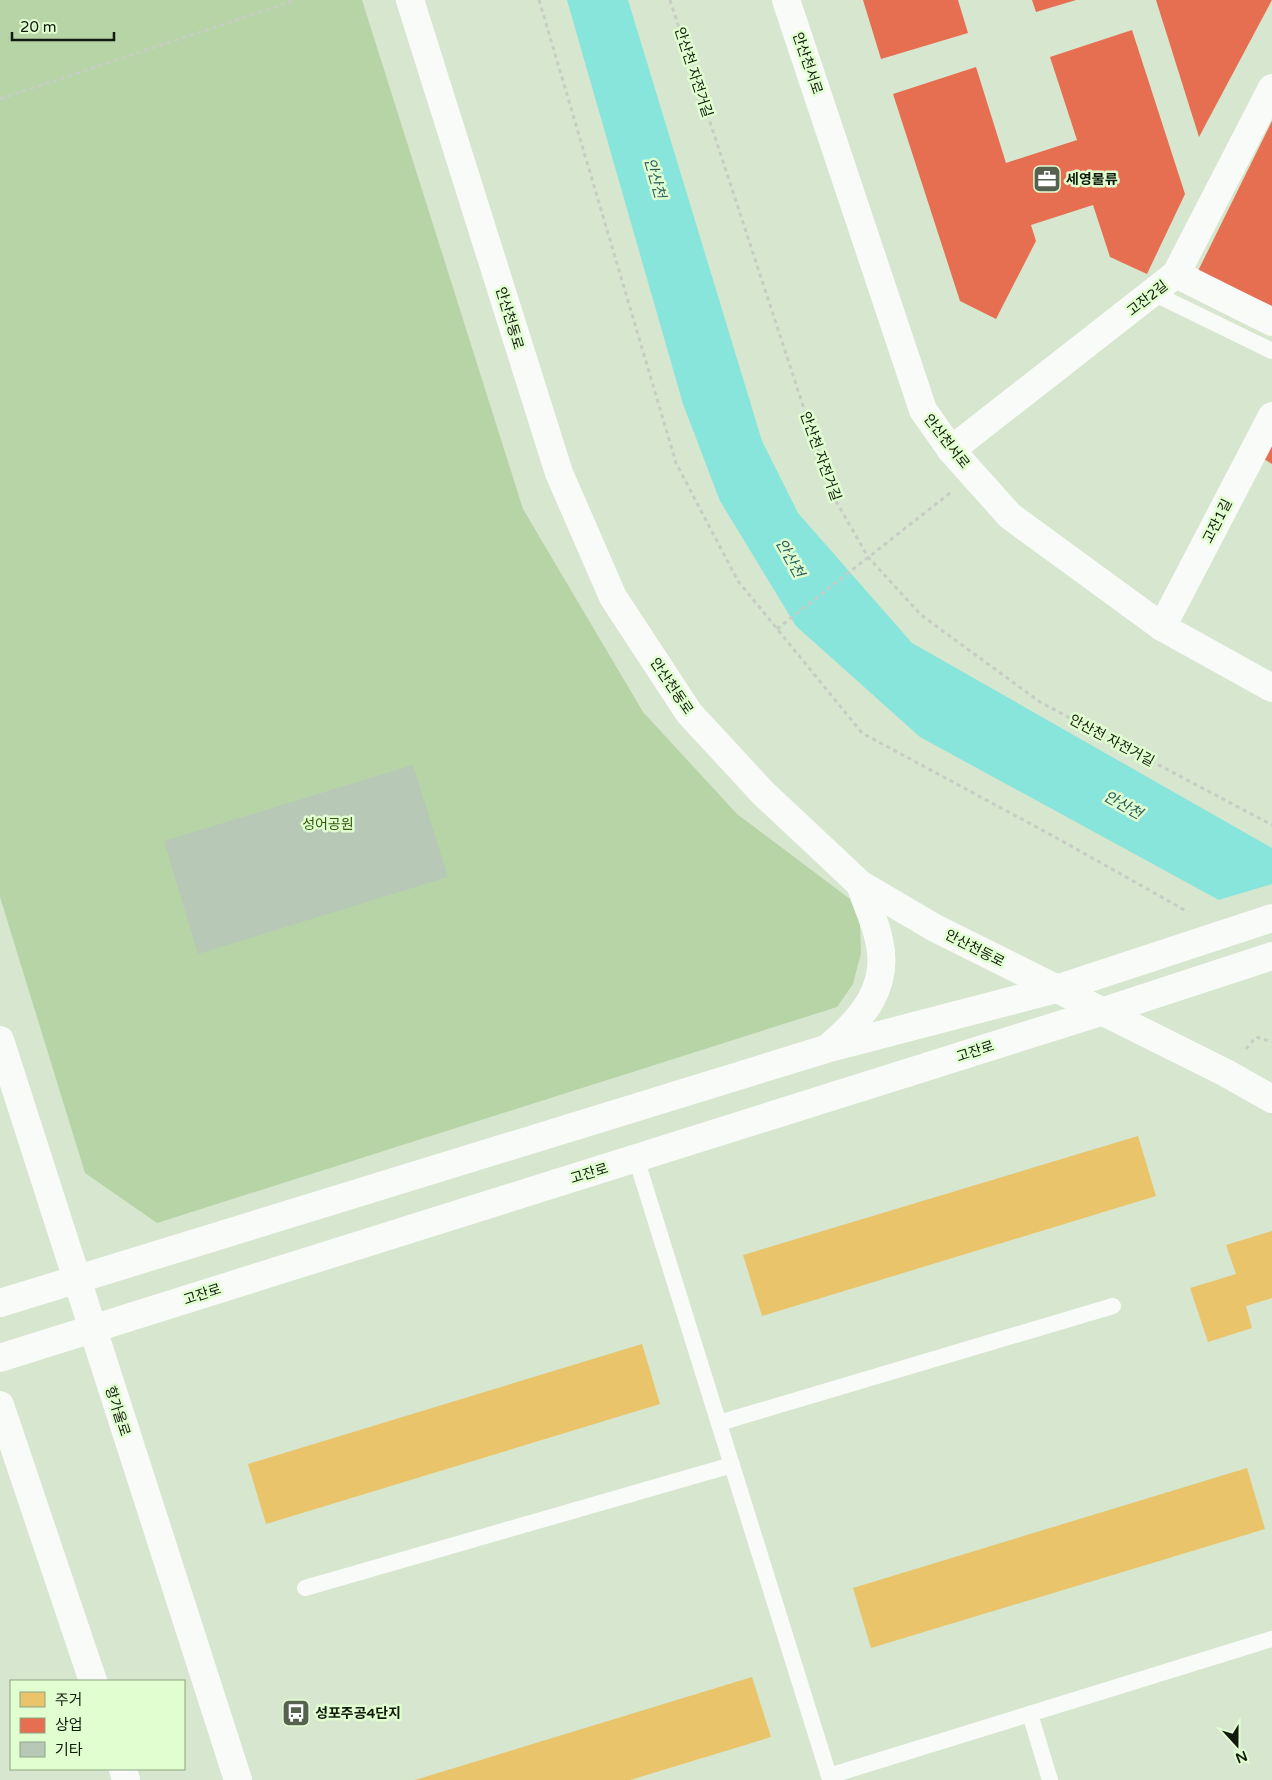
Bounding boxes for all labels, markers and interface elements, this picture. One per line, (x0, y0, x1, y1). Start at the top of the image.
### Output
scale bar (12, 10, 115, 42)
text: 20 m (20, 18, 57, 36)
street label: 안산천 자전거길 (671, 25, 716, 119)
street label: 안산천서로 (789, 30, 826, 96)
water label: 안산천 (641, 156, 670, 202)
office icon: 세영물류 (1032, 164, 1062, 194)
place label: 세영물류 (1066, 171, 1118, 188)
street label: 고잔2길 (1123, 277, 1171, 320)
street label: 안산천동로 (492, 285, 527, 352)
street label: 안산천 자전거길 (796, 409, 845, 503)
street label: 안산천서로 (920, 411, 973, 472)
street label: 고잔1길 (1199, 496, 1236, 546)
water label: 안산천 (772, 536, 809, 582)
street label: 안산천동로 (647, 655, 697, 718)
street label: 안산천 자전거길 (1066, 711, 1157, 770)
water label: 안산천 (1101, 787, 1147, 824)
park label: 성어공원 (302, 816, 354, 833)
street label: 안산천동로 (942, 926, 1007, 971)
street label: 고잔로 (954, 1037, 996, 1066)
street label: 고잔로 (568, 1160, 610, 1187)
street label: 고잔로 (181, 1280, 223, 1309)
street label: 항가울로 (101, 1384, 134, 1438)
legend (10, 1680, 185, 1770)
text: 주거 (55, 1691, 83, 1709)
bus stop icon: 성포주공4단지 (281, 1698, 311, 1728)
place label: 성포주공4단지 (315, 1705, 401, 1722)
text: 상업 (55, 1716, 83, 1734)
north arrow (1212, 1720, 1262, 1770)
text: 기타 (55, 1741, 83, 1759)
text: N (1233, 1747, 1250, 1767)

